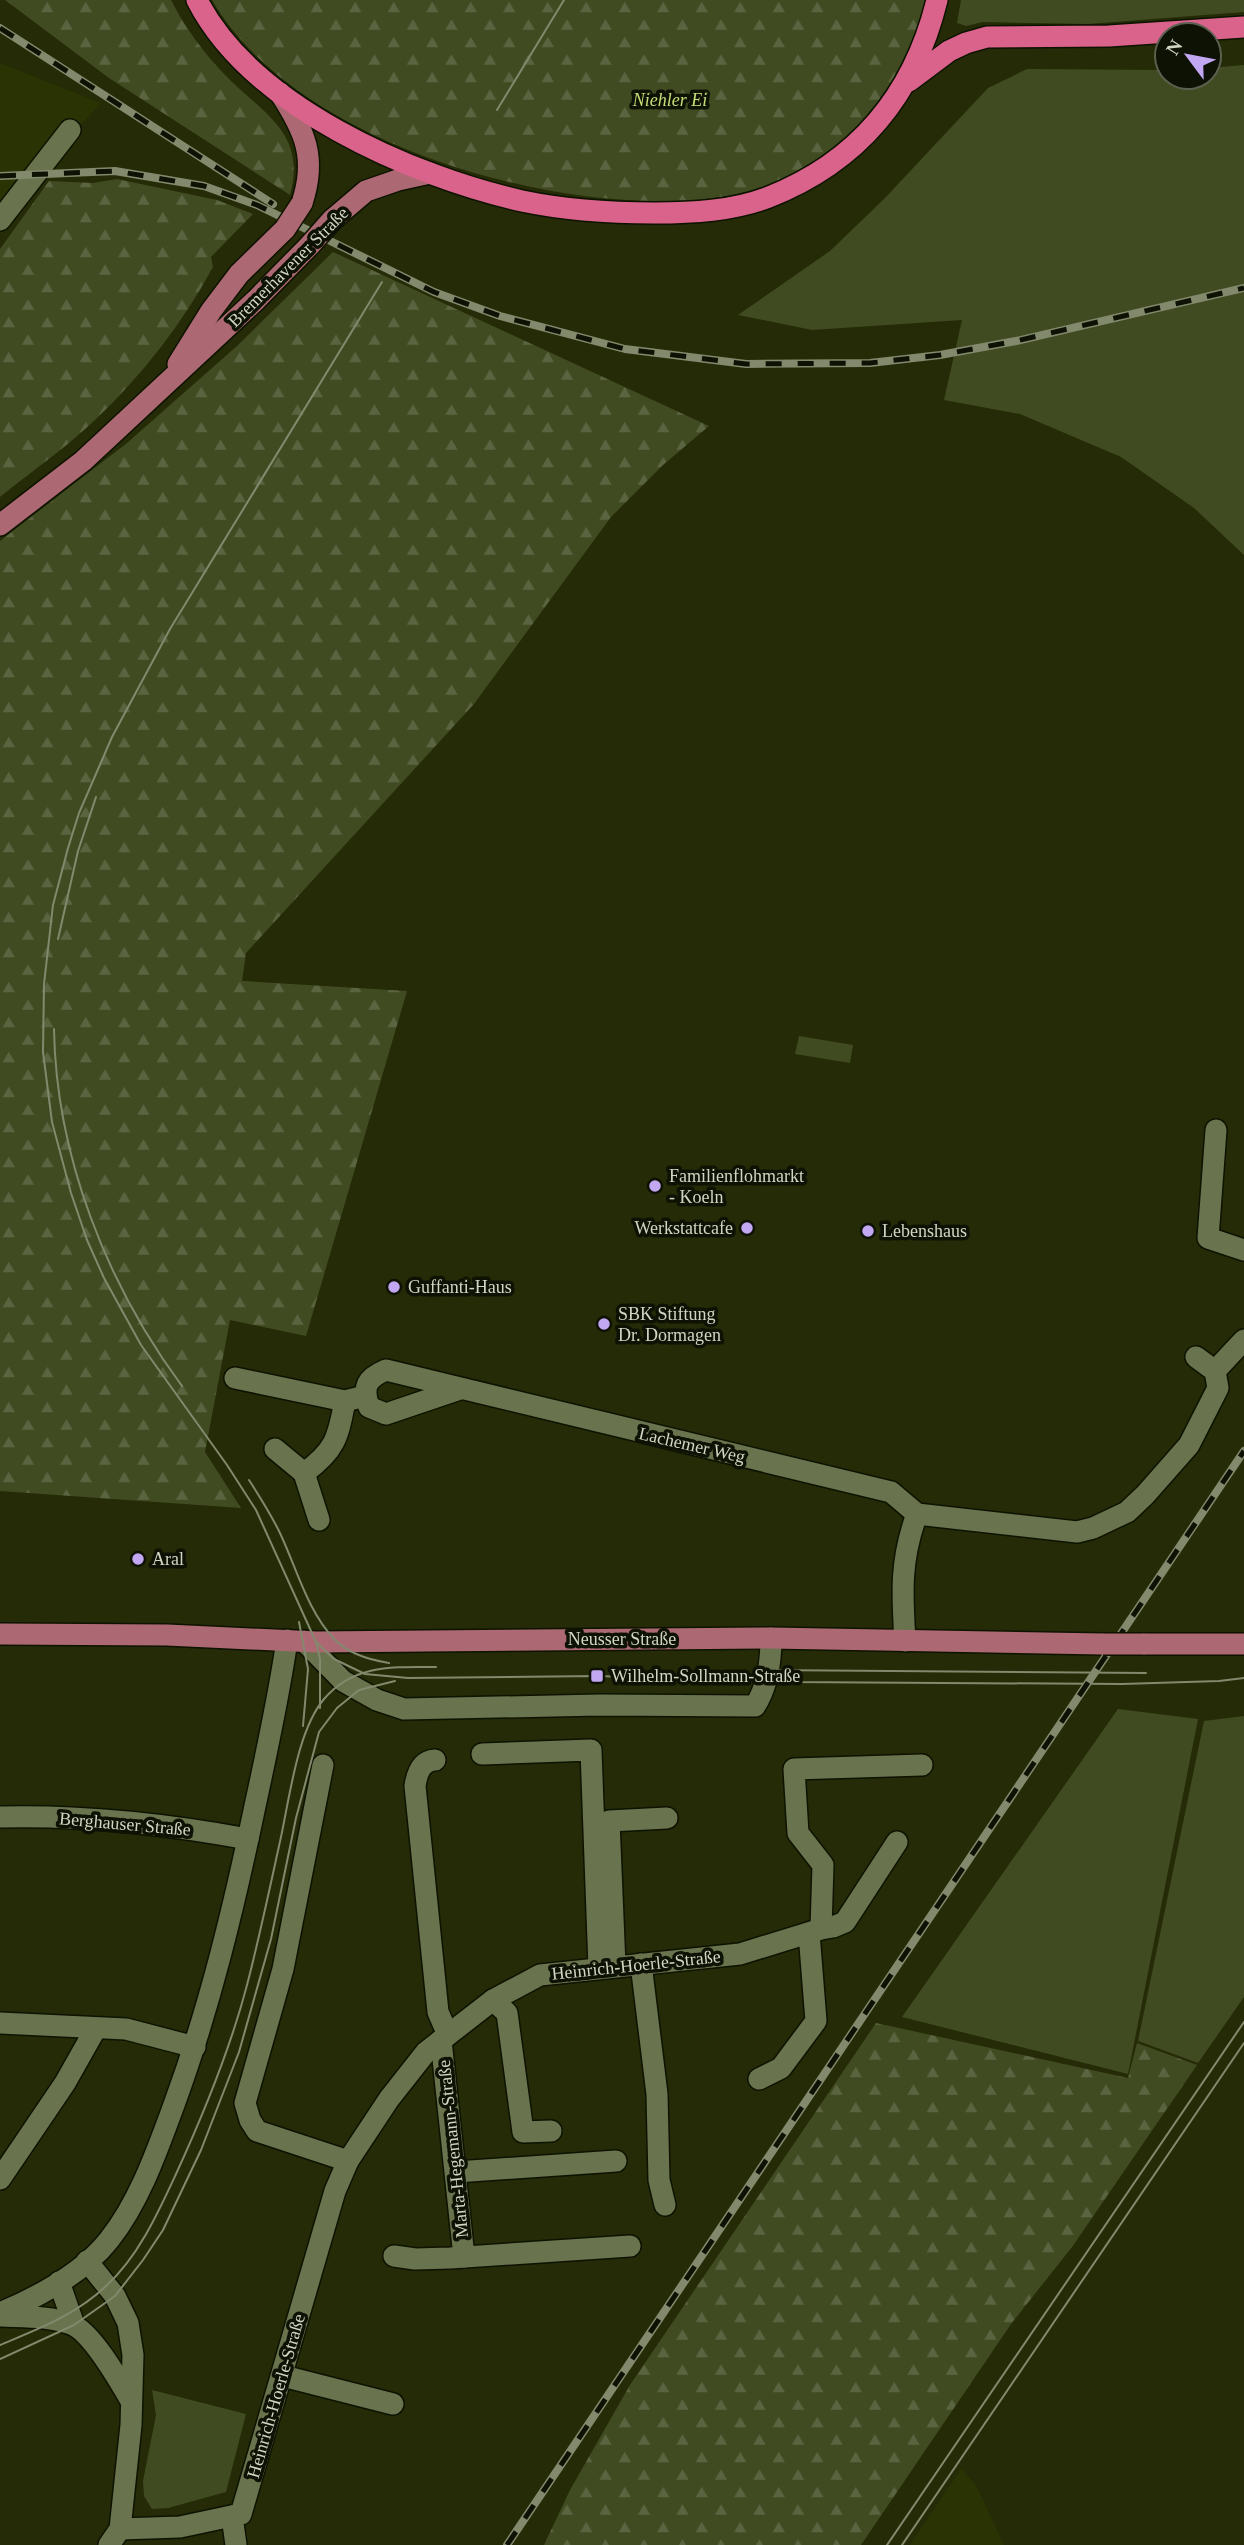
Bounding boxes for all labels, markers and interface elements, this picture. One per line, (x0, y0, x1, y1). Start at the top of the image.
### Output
north arrow (1153, 21, 1223, 91)
text: N (1161, 36, 1187, 59)
park label: Niehler Ei (632, 90, 707, 110)
street label: Bremerhavener Straße (224, 203, 352, 331)
place label: Familienflohmarkt - Koeln (669, 1166, 804, 1207)
marker: Familienflohmarkt - Koeln (647, 1178, 663, 1194)
place label: Werkstattcafe (635, 1218, 733, 1238)
marker: Werkstattcafe (739, 1220, 755, 1236)
place label: Lebenshaus (882, 1221, 967, 1241)
marker: Lebenshaus (860, 1223, 876, 1239)
place label: Guffanti-Haus (408, 1277, 512, 1297)
marker: Guffanti-Haus (386, 1279, 402, 1295)
place label: SBK Stiftung Dr. Dormagen (618, 1304, 721, 1345)
marker: SBK Stiftung Dr. Dormagen (596, 1316, 612, 1332)
street label: Lachemer Weg (637, 1423, 747, 1467)
place label: Aral (152, 1549, 184, 1569)
marker: Aral (130, 1551, 146, 1567)
street label: Neusser Straße (568, 1629, 676, 1649)
place label: Wilhelm-Sollmann-Straße (611, 1666, 800, 1686)
marker: Wilhelm-Sollmann-Straße (589, 1668, 605, 1684)
street label: Berghauser Straße (58, 1808, 192, 1840)
street label: Heinrich-Hoerle-Straße (550, 1946, 722, 1984)
street label: Marta-Hegemann-Straße (434, 2059, 472, 2239)
street label: Heinrich-Hoerle-Straße (243, 2312, 309, 2480)

